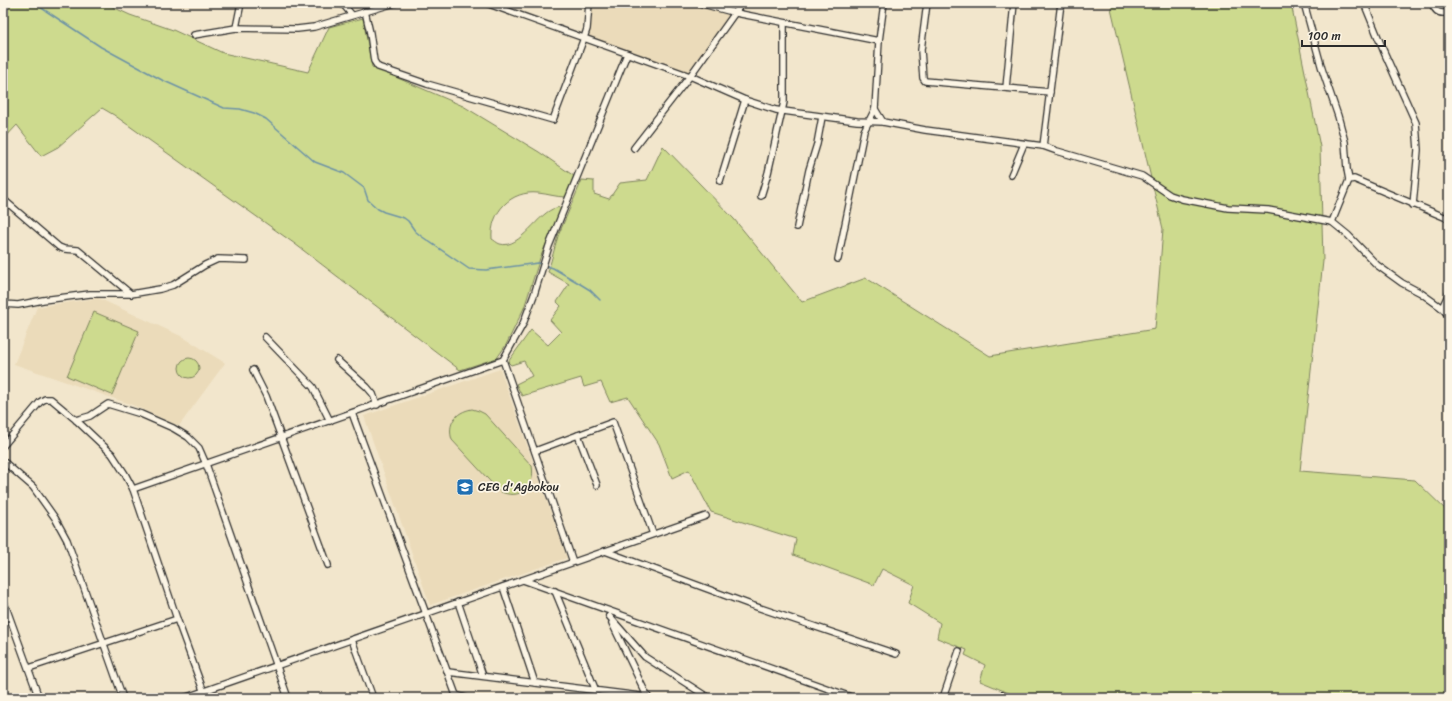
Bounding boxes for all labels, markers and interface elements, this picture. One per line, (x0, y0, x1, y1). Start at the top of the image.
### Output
scale bar (1302, 22, 1385, 48)
text: 100 m (1308, 25, 1341, 47)
place label: CEG d'Agbokou (478, 476, 559, 498)
school or university icon: CEG d'Agbokou (455, 477, 475, 497)

